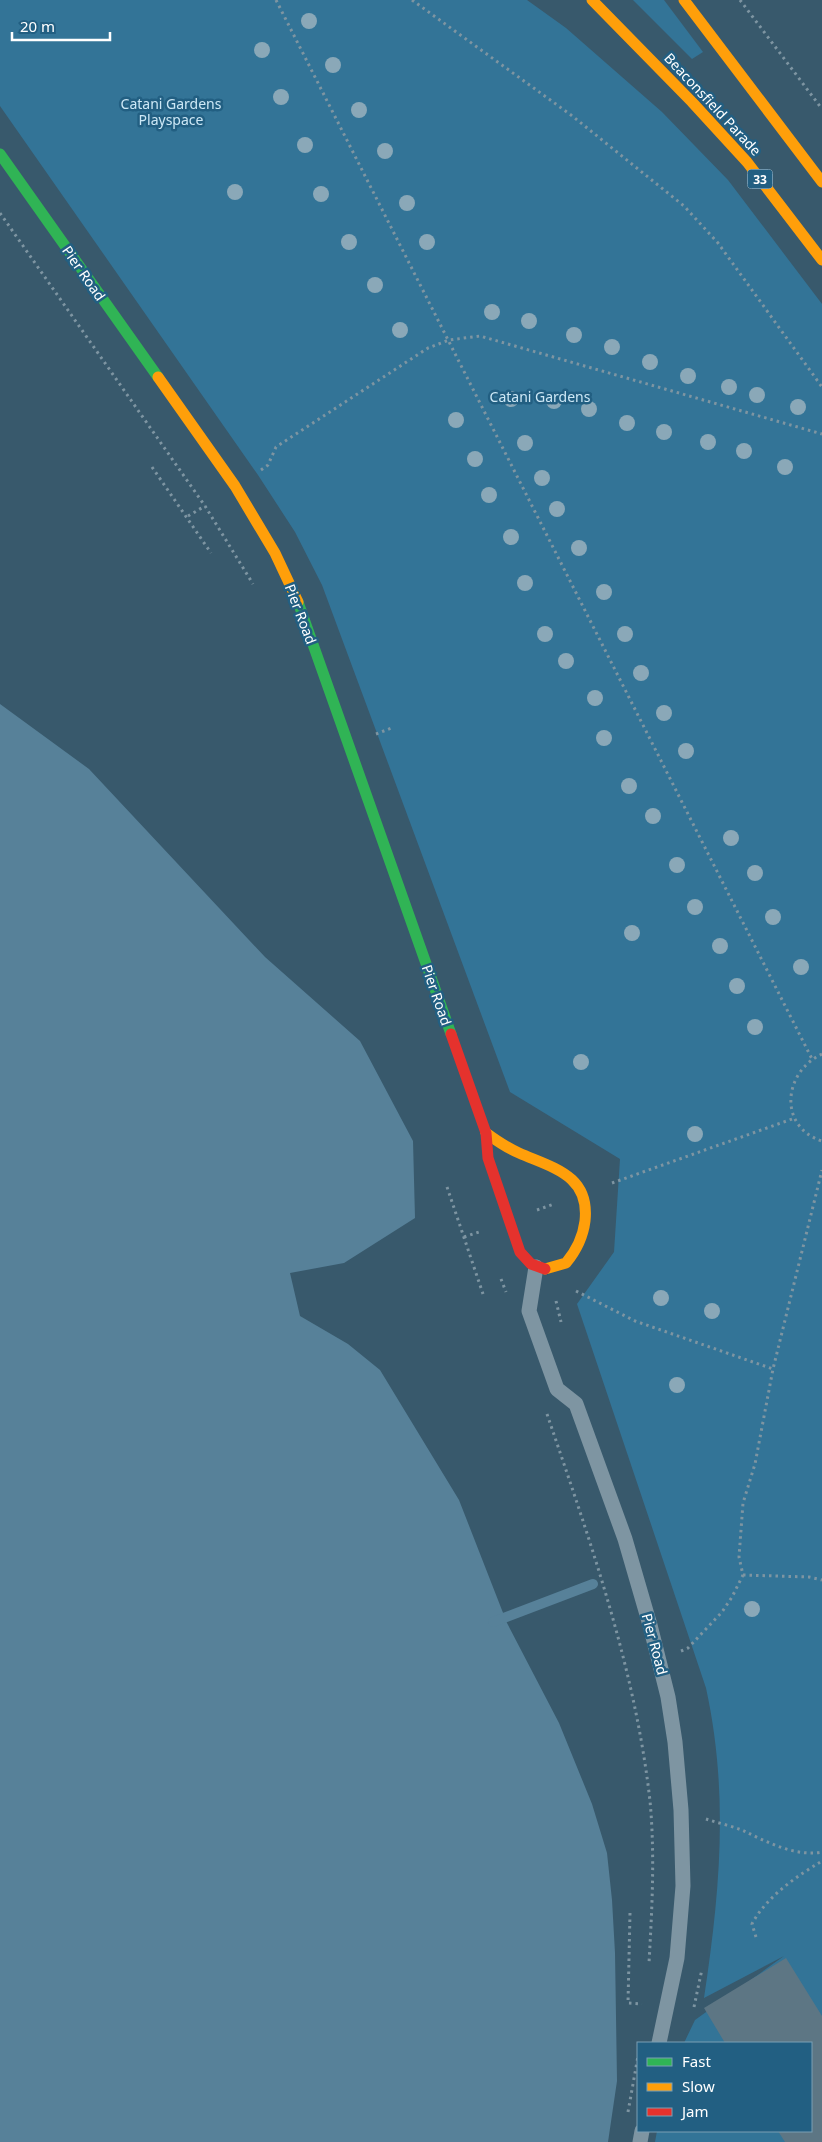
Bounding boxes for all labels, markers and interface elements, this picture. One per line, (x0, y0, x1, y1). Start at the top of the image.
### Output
scale bar (12, 10, 110, 42)
text: 20 m (20, 16, 55, 36)
street label: Beaconsfield Parade (660, 49, 766, 159)
park label: Catani Gardens Playspace (121, 94, 222, 129)
road number: 33 (748, 170, 772, 188)
street label: Pier Road (58, 242, 110, 304)
park label: Catani Gardens (490, 387, 591, 406)
street label: Pier Road (281, 581, 321, 647)
street label: Pier Road (418, 962, 456, 1028)
street label: Pier Road (638, 1611, 672, 1677)
legend (637, 2042, 812, 2132)
text: Fast (682, 2051, 711, 2071)
text: Slow (682, 2076, 715, 2096)
text: Jam (680, 2101, 709, 2121)

